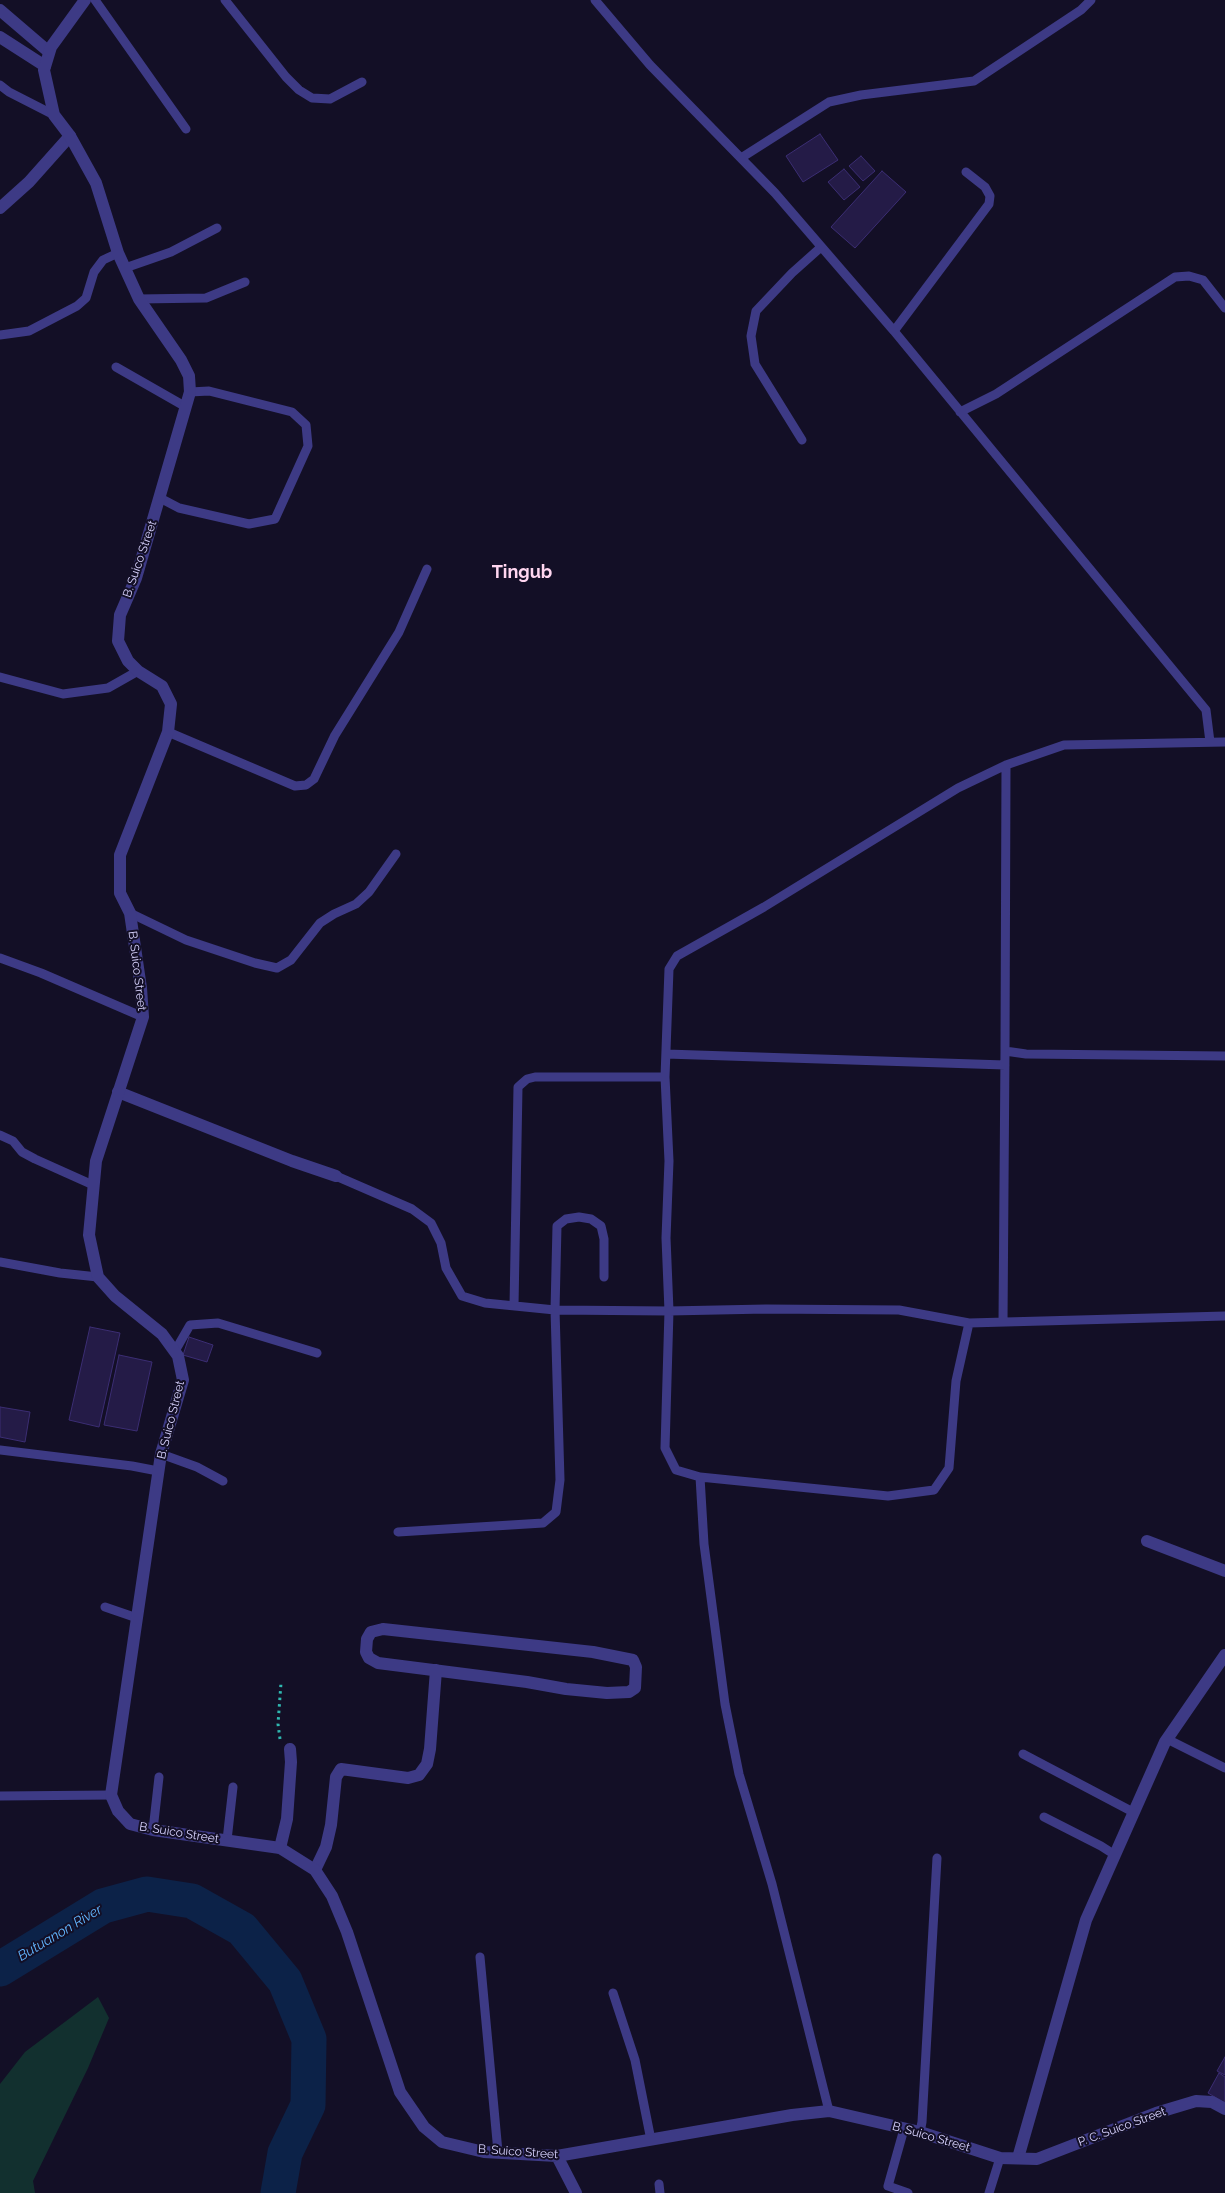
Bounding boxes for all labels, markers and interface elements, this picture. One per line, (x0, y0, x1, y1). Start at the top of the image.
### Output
street label: B. Suico Street (120, 519, 160, 599)
district label: Tingub (492, 562, 552, 584)
street label: B. Suico Street (125, 930, 149, 1012)
street label: B. Suico Street (154, 1379, 188, 1461)
street label: B. Suico Street (138, 1820, 220, 1846)
water label: Butuanon River (15, 1901, 105, 1965)
street label: P. C. Suico Street (1076, 2104, 1168, 2150)
street label: B. Suico Street (890, 2119, 972, 2155)
street label: B. Suico Street (477, 2142, 559, 2162)

